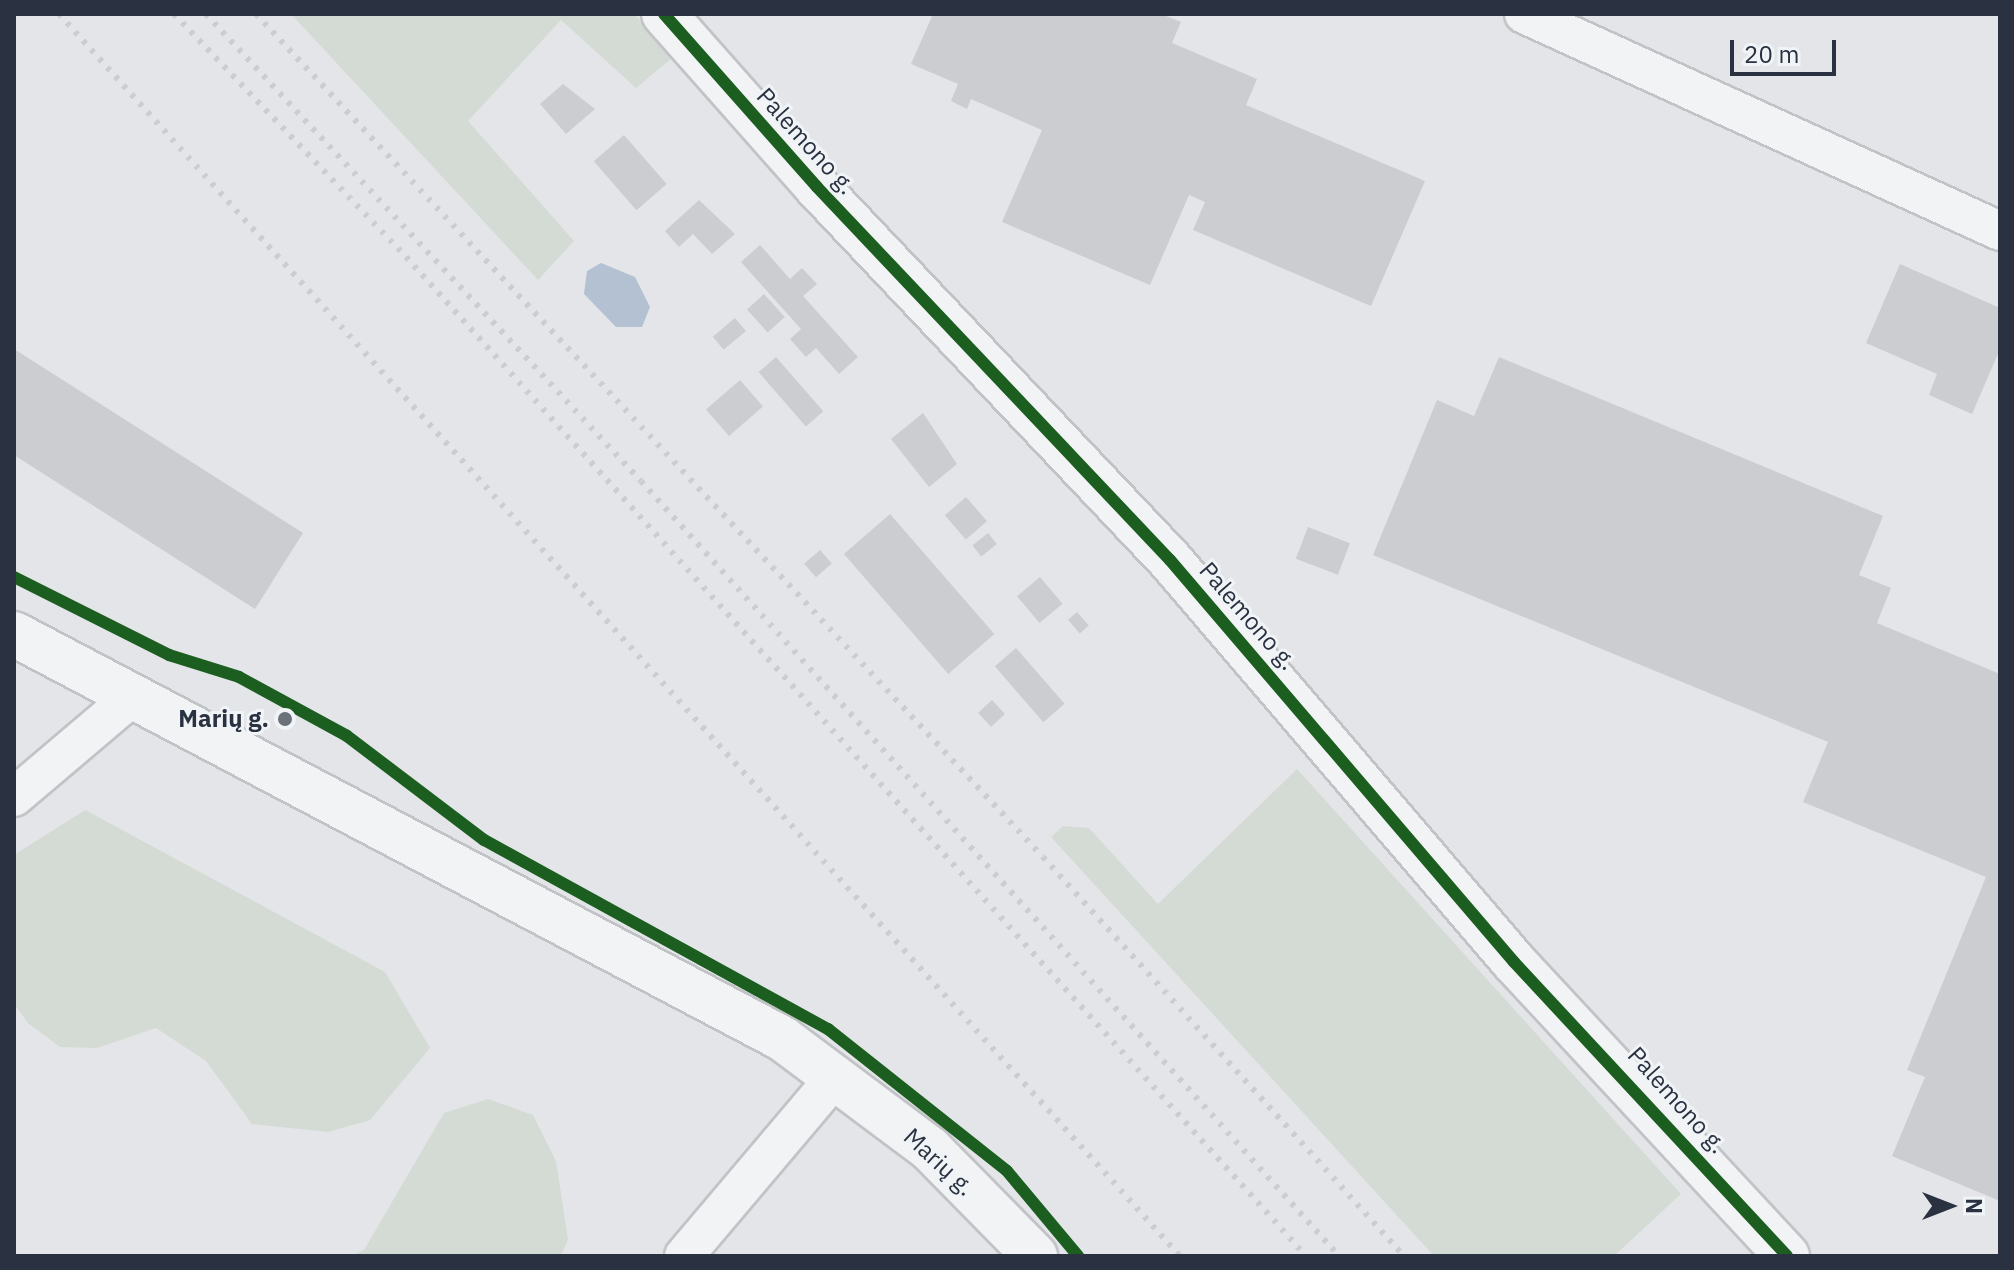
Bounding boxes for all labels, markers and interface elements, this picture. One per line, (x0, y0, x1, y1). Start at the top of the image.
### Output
scale bar (1734, 24, 1840, 74)
text: 20 m (1744, 38, 1799, 70)
street label: Palemono g. (751, 82, 861, 200)
street label: Palemono g. (1193, 556, 1303, 676)
place label: Marių g. (178, 705, 269, 733)
marker: Marių g. (276, 710, 294, 728)
street label: Palemono g. (1622, 1041, 1732, 1159)
street label: Marių g. (898, 1122, 980, 1202)
north arrow (1910, 1166, 1990, 1246)
text: N (1960, 1198, 1989, 1214)

